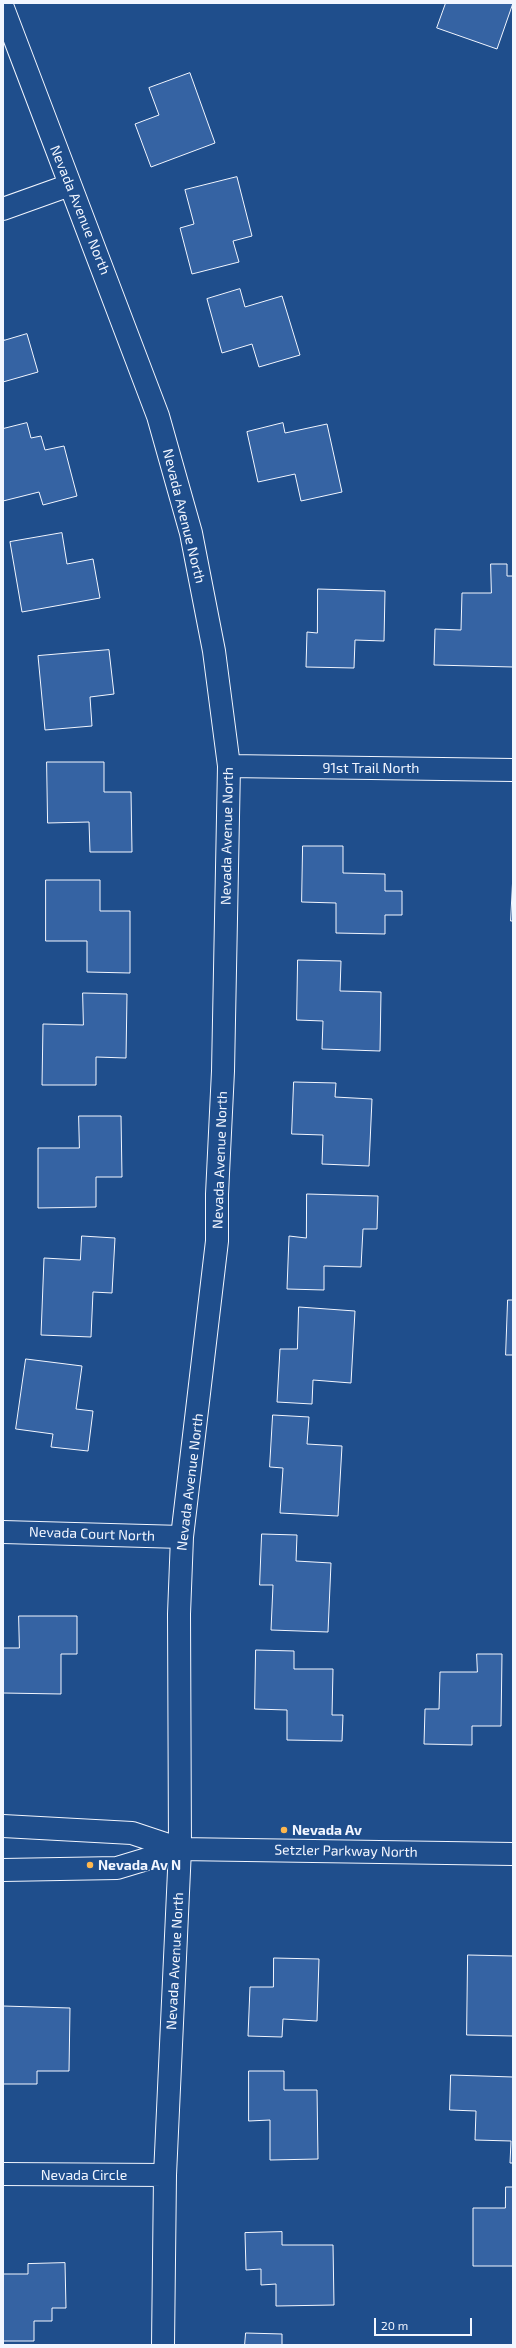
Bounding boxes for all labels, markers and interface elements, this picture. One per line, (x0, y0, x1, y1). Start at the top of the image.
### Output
street label: Nevada Avenue North (46, 143, 114, 277)
street label: Nevada Avenue North (159, 447, 209, 585)
street label: 91st Trail North (323, 760, 419, 776)
street label: Nevada Avenue North (217, 767, 237, 905)
street label: Nevada Avenue North (209, 1091, 231, 1229)
street label: Nevada Avenue North (173, 1412, 207, 1552)
street label: Nevada Court North (29, 1523, 155, 1545)
place label: Nevada Av (292, 1822, 362, 1838)
marker: Nevada Av (279, 1825, 289, 1835)
street label: Setzler Parkway North (274, 1841, 418, 1861)
place label: Nevada Av N (98, 1857, 181, 1873)
marker: Nevada Av N (85, 1860, 95, 1870)
street label: Nevada Avenue North (163, 1892, 187, 2030)
street label: Nevada Circle (41, 2167, 127, 2183)
scale bar (376, 2310, 474, 2336)
text: 20 m (381, 2318, 408, 2332)

